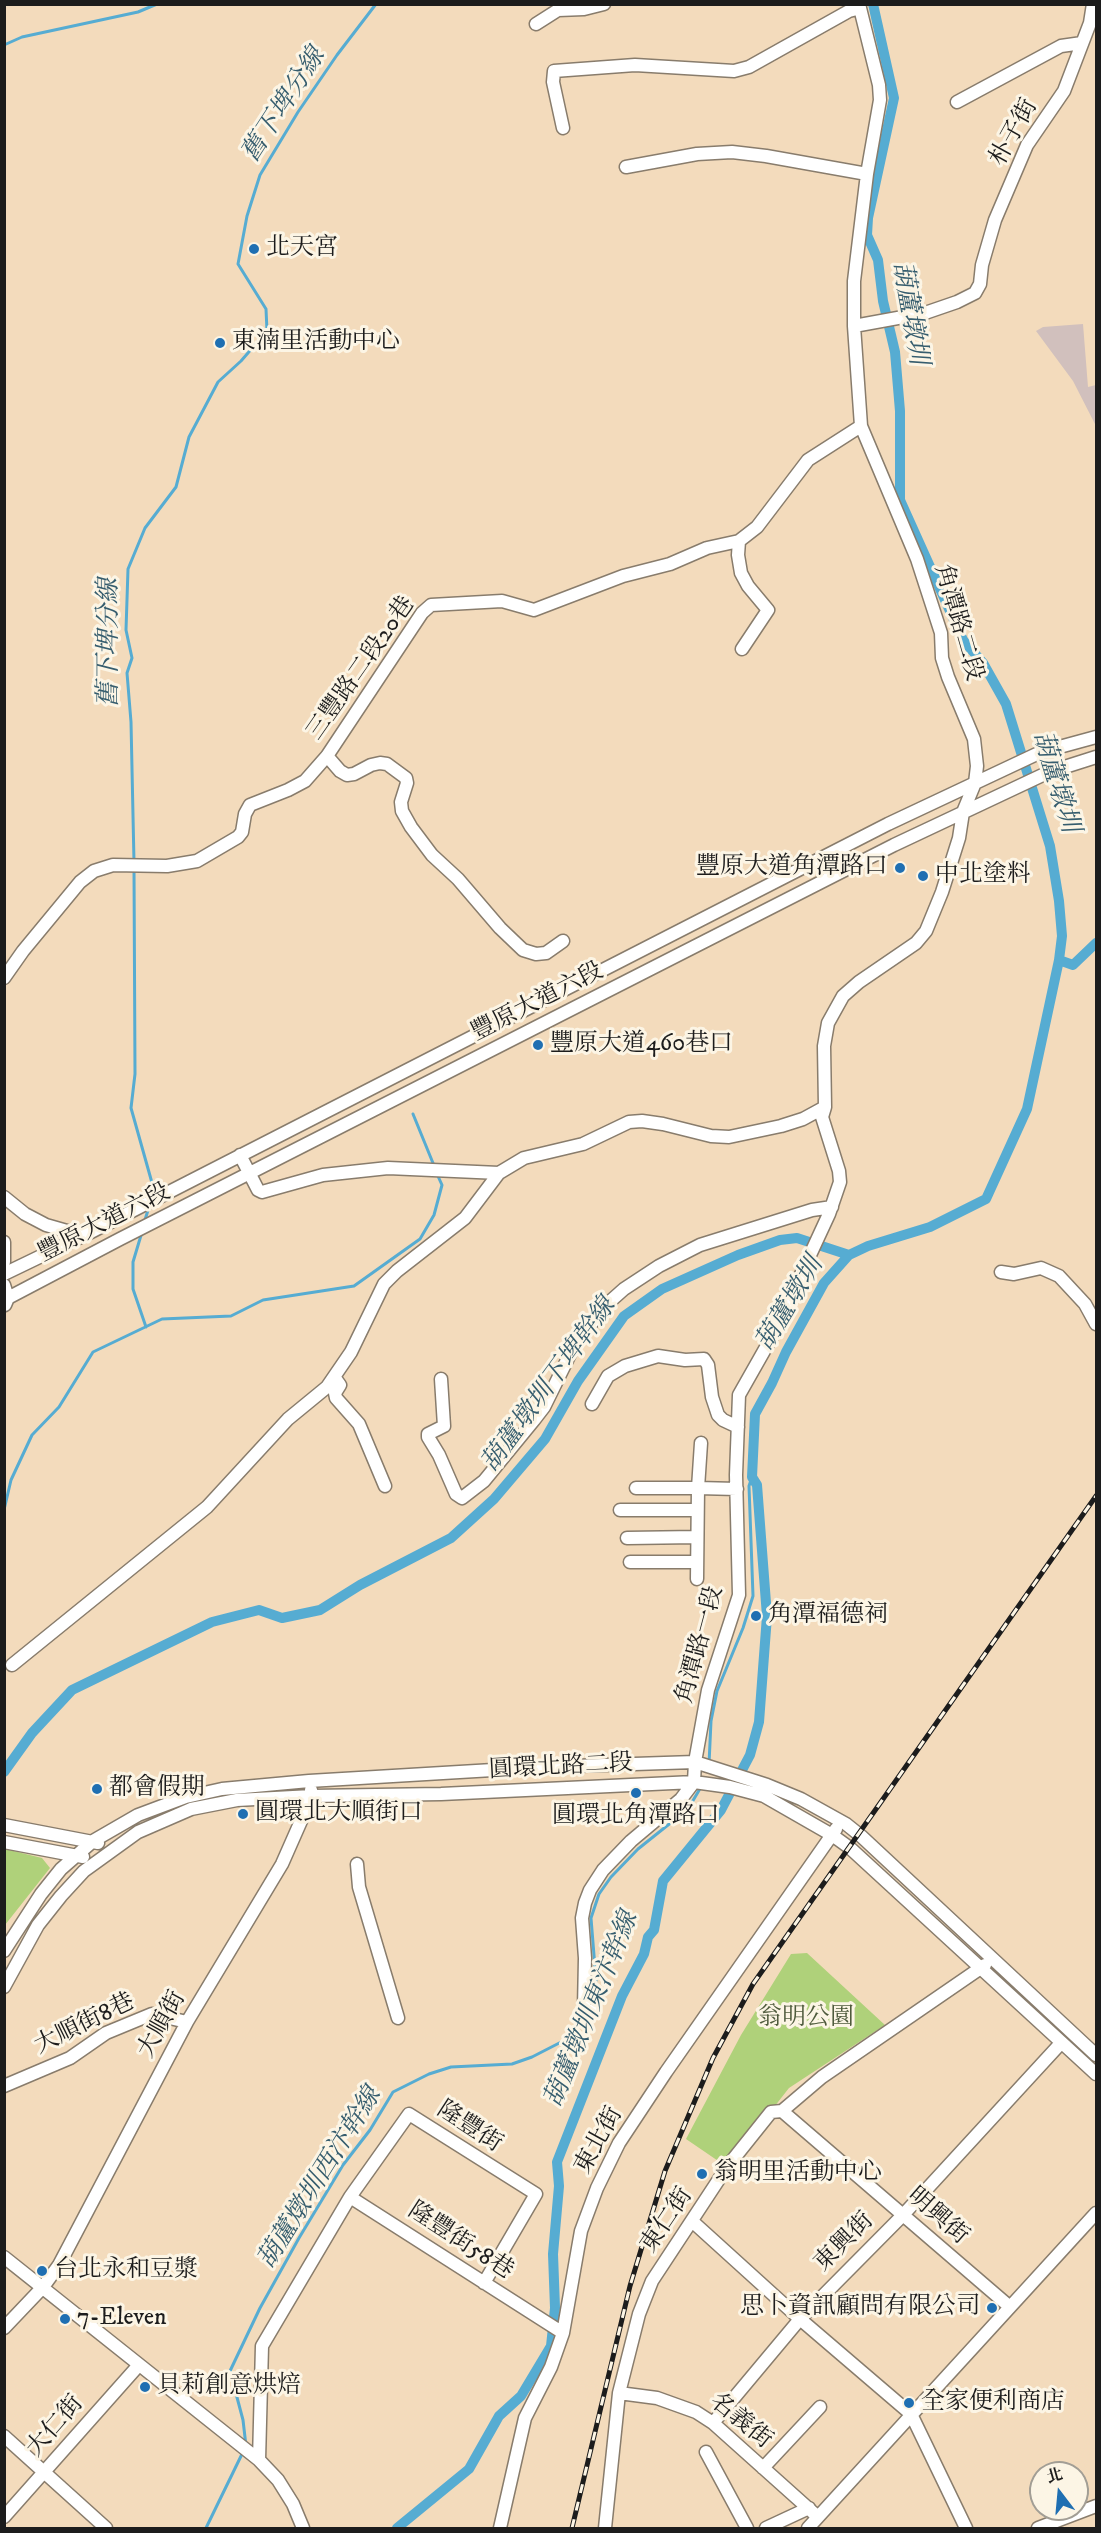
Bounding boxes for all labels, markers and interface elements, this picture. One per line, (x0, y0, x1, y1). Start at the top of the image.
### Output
water label: 舊下埤分線 (237, 43, 333, 169)
street label: 朴子街 (985, 95, 1045, 171)
place label: 北天宮 (266, 235, 338, 263)
marker: 北天宮 (247, 242, 261, 256)
water label: 葫蘆墩圳 (884, 259, 932, 367)
place label: 東湳里活動中心 (232, 329, 400, 357)
marker: 東湳里活動中心 (213, 336, 227, 350)
street label: 角潭路二段 (927, 561, 987, 685)
water label: 舊下埤分線 (95, 578, 127, 708)
street label: 三豐路二段20巷 (302, 592, 422, 746)
water label: 葫蘆墩圳 (1024, 728, 1084, 836)
place label: 豐原大道角潭路口 (696, 854, 888, 882)
marker: 豐原大道角潭路口 (893, 861, 907, 875)
place label: 中北塗料 (935, 862, 1031, 890)
marker: 中北塗料 (916, 869, 930, 883)
street label: 豐原大道六段 (467, 957, 609, 1049)
place label: 豐原大道460巷口 (550, 1031, 733, 1059)
marker: 豐原大道460巷口 (531, 1038, 545, 1052)
street label: 豐原大道六段 (34, 1178, 176, 1270)
water label: 葫蘆墩圳 (751, 1252, 831, 1358)
water label: 葫蘆墩圳下埤幹線 (476, 1293, 624, 1479)
street label: 角潭路一段 (672, 1583, 730, 1707)
place label: 角潭福德祠 (768, 1602, 888, 1630)
marker: 角潭福德祠 (749, 1609, 763, 1623)
street label: 圓環北路二段 (488, 1750, 634, 1786)
place label: 都會假期 (109, 1775, 205, 1803)
marker: 都會假期 (90, 1782, 104, 1796)
marker: 圓環北角潭路口 (629, 1786, 643, 1800)
place label: 圓環北大順街口 (255, 1800, 423, 1828)
place label: 圓環北角潭路口 (552, 1803, 720, 1831)
marker: 圓環北大順街口 (236, 1807, 250, 1821)
water label: 葫蘆墩圳東汴幹線 (540, 1908, 646, 2112)
street label: 大順街 (133, 1987, 193, 2063)
street label: 大順街8巷 (30, 1988, 140, 2062)
park label: 翁明公園 (758, 2005, 854, 2033)
water label: 葫蘆燉圳西汴幹線 (253, 2083, 389, 2275)
street label: 隆豐街 (431, 2096, 507, 2160)
street label: 東北街 (570, 2103, 630, 2179)
place label: 翁明里活動中心 (714, 2160, 882, 2188)
marker: 翁明里活動中心 (695, 2167, 709, 2181)
street label: 東仁街 (636, 2183, 700, 2259)
street label: 明興街 (900, 2183, 974, 2251)
street label: 隆豐街58巷 (402, 2197, 518, 2287)
street label: 東興街 (809, 2207, 881, 2279)
place label: 台北永和豆漿 (54, 2257, 198, 2285)
marker: 台北永和豆漿 (35, 2264, 49, 2278)
place label: 思卜資訊顧問有限公司 (740, 2294, 980, 2322)
marker: 思卜資訊顧問有限公司 (985, 2301, 999, 2315)
place label: 7-Eleven (77, 2305, 166, 2333)
marker: 7-Eleven (58, 2312, 72, 2326)
place label: 貝莉創意烘焙 (157, 2373, 301, 2401)
marker: 貝莉創意烘焙 (138, 2380, 152, 2394)
street label: 名義街 (703, 2388, 777, 2456)
place label: 全家便利商店 (921, 2389, 1065, 2417)
street label: 大仁街 (22, 2390, 90, 2464)
marker: 全家便利商店 (902, 2396, 916, 2410)
north arrow (1029, 2461, 1089, 2521)
text: 北 (1044, 2464, 1065, 2487)

